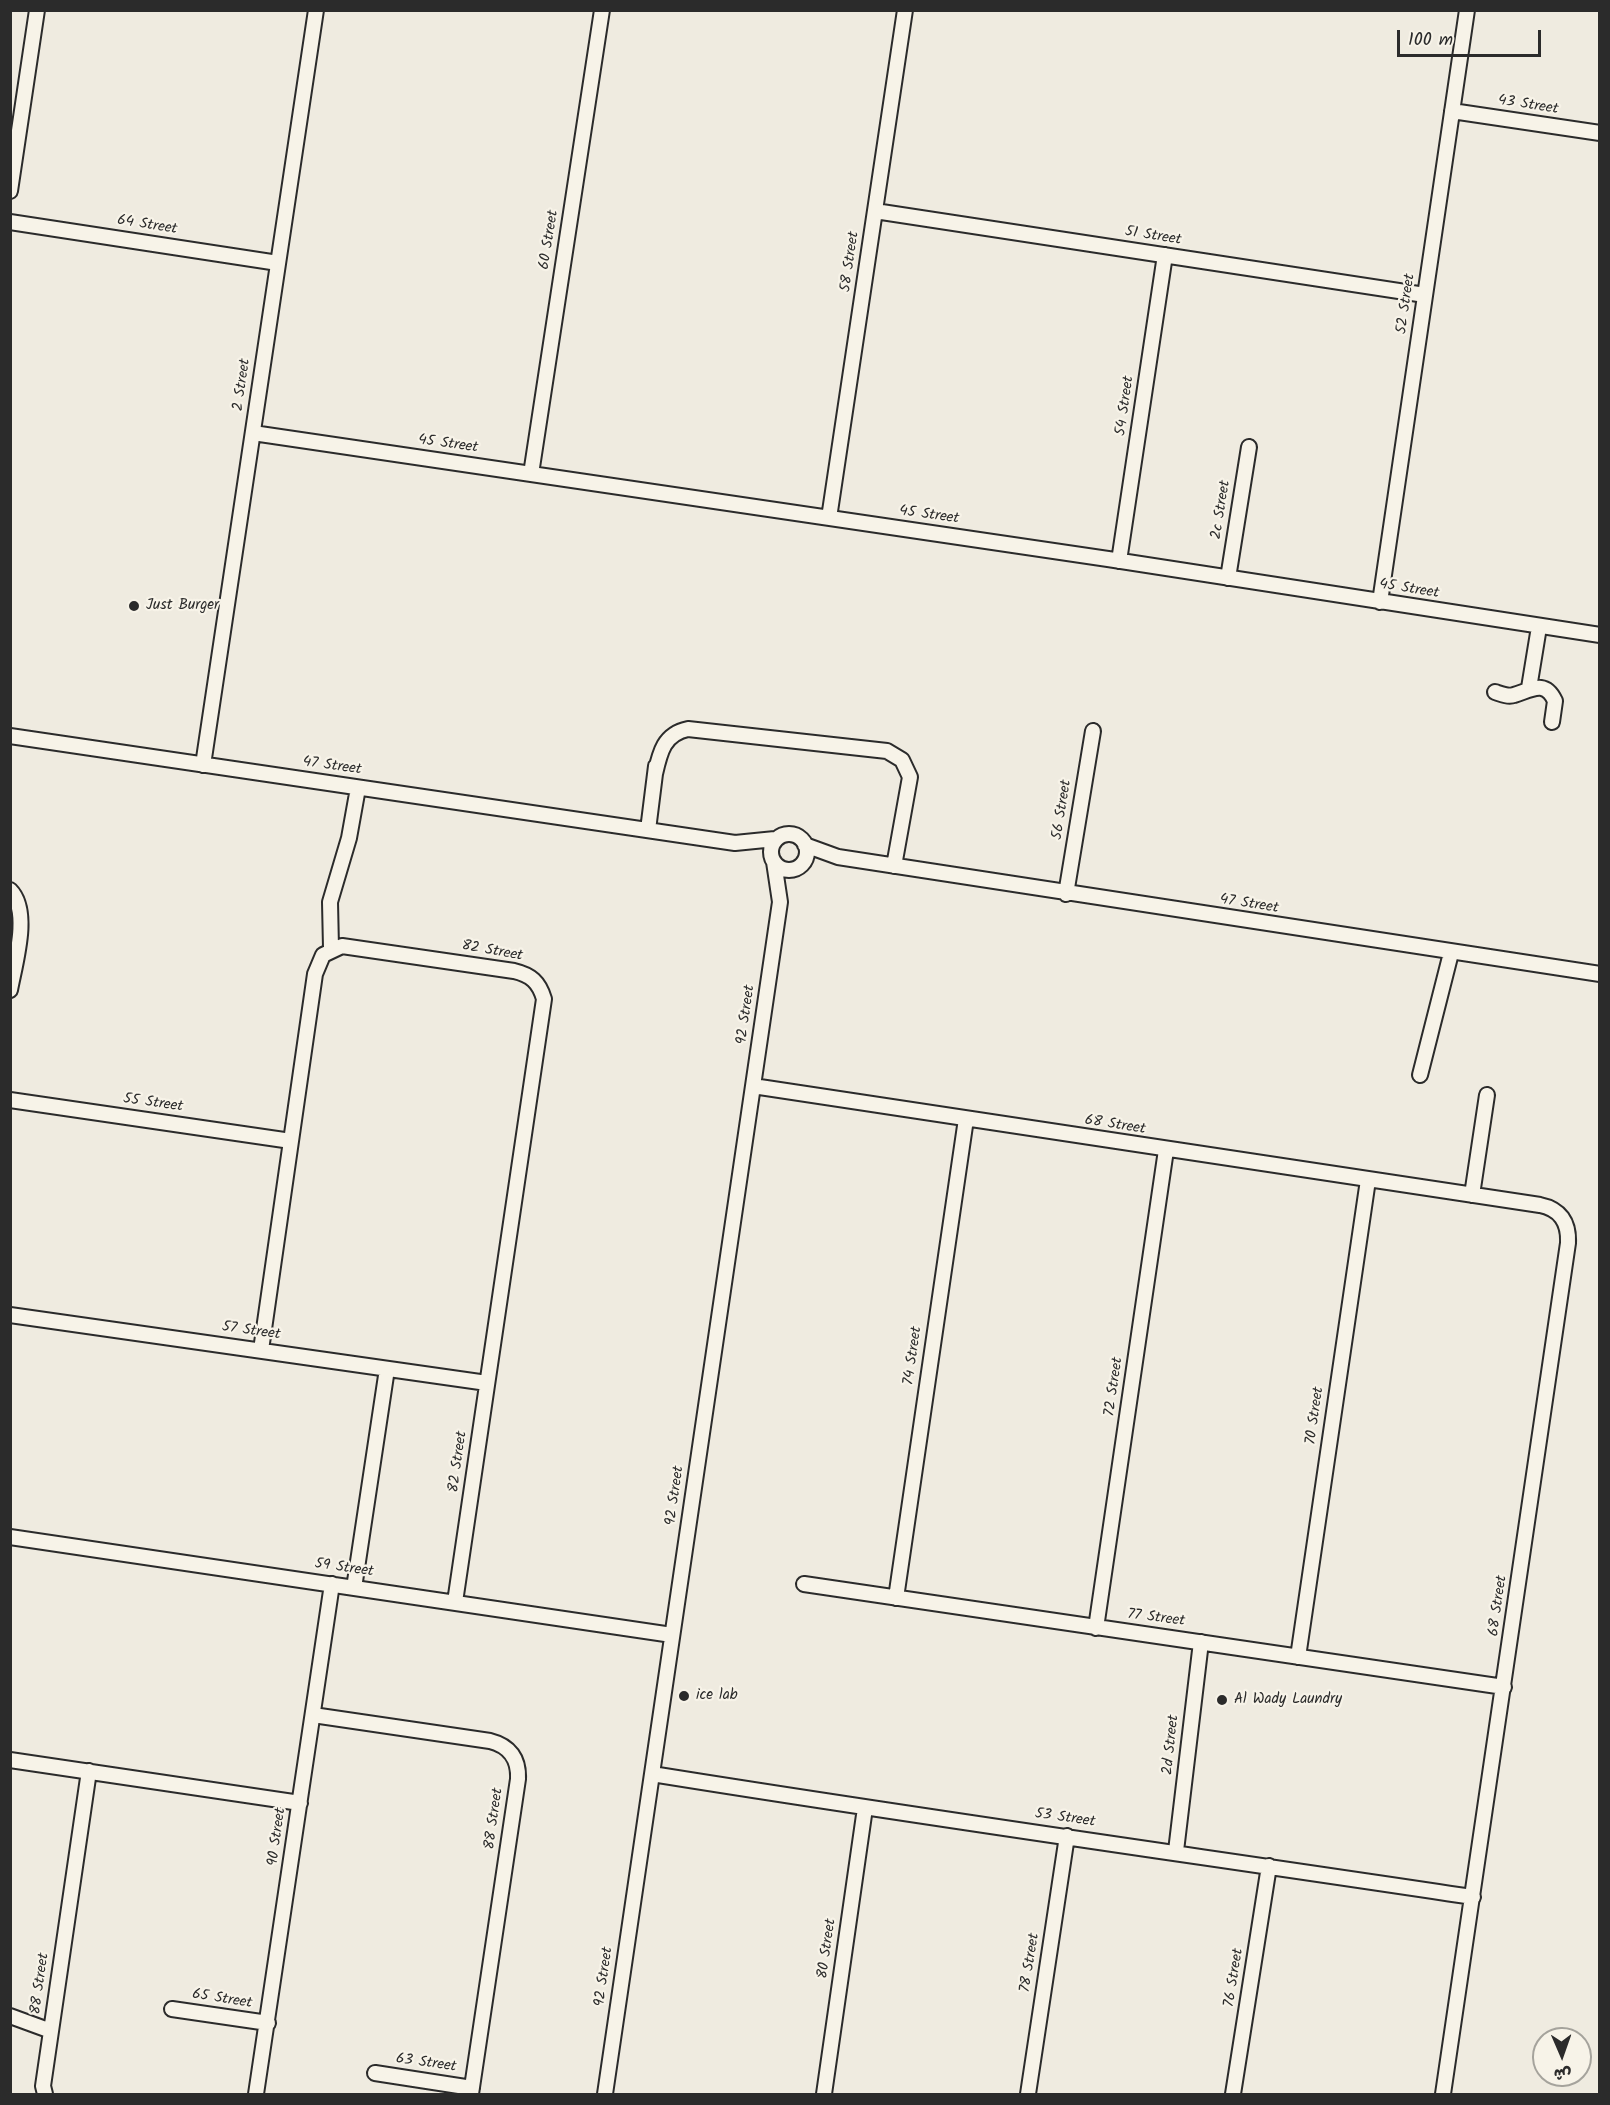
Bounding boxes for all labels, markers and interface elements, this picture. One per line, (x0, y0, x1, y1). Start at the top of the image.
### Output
scale bar (1400, 18, 1544, 56)
text: 100 m (1408, 26, 1453, 55)
street label: 43 Street (1497, 92, 1559, 120)
street label: 60 Street (536, 209, 564, 271)
street label: 64 Street (116, 212, 178, 240)
street label: 51 Street (1124, 224, 1182, 250)
street label: 58 Street (838, 230, 864, 294)
street label: 52 Street (1394, 273, 1420, 335)
street label: 2 Street (230, 358, 256, 412)
street label: 54 Street (1113, 375, 1139, 437)
street label: 45 Street (417, 432, 479, 458)
street label: 2c Street (1208, 479, 1236, 541)
street label: 45 Street (898, 503, 960, 529)
street label: 45 Street (1378, 576, 1440, 604)
place label: Just Burger (146, 597, 219, 615)
marker: Just Burger (127, 599, 141, 613)
street label: 47 Street (301, 754, 363, 780)
street label: 56 Street (1049, 779, 1077, 841)
street label: 47 Street (1218, 891, 1280, 919)
street label: 82 Street (460, 938, 524, 966)
street label: 92 Street (734, 984, 760, 1046)
street label: 55 Street (122, 1091, 184, 1117)
street label: 68 Street (1083, 1112, 1147, 1140)
street label: 57 Street (221, 1319, 281, 1345)
street label: 74 Street (901, 1325, 927, 1387)
street label: 72 Street (1102, 1356, 1128, 1418)
street label: 70 Street (1303, 1386, 1329, 1446)
street label: 82 Street (446, 1430, 472, 1494)
street label: 92 Street (663, 1465, 689, 1527)
street label: 59 Street (313, 1556, 375, 1582)
street label: 68 Street (1486, 1574, 1512, 1638)
street label: 77 Street (1126, 1607, 1186, 1631)
place label: ice lab (696, 1687, 738, 1705)
marker: ice lab (677, 1689, 691, 1703)
place label: Al Wady Laundry (1234, 1691, 1342, 1709)
marker: Al Wady Laundry (1215, 1693, 1229, 1707)
street label: 2d Street (1160, 1714, 1184, 1776)
street label: 88 Street (482, 1787, 508, 1851)
street label: 53 Street (1034, 1806, 1096, 1832)
street label: 90 Street (265, 1807, 291, 1867)
street label: 80 Street (815, 1918, 841, 1980)
street label: 78 Street (1017, 1932, 1045, 1994)
street label: 92 Street (592, 1946, 618, 2008)
street label: 76 Street (1221, 1947, 1249, 2009)
street label: 88 Street (28, 1952, 54, 2016)
street label: 65 Street (191, 1986, 253, 2014)
north arrow (1532, 2027, 1592, 2087)
street label: 63 Street (395, 2051, 457, 2077)
text: ش (1553, 2061, 1572, 2086)

